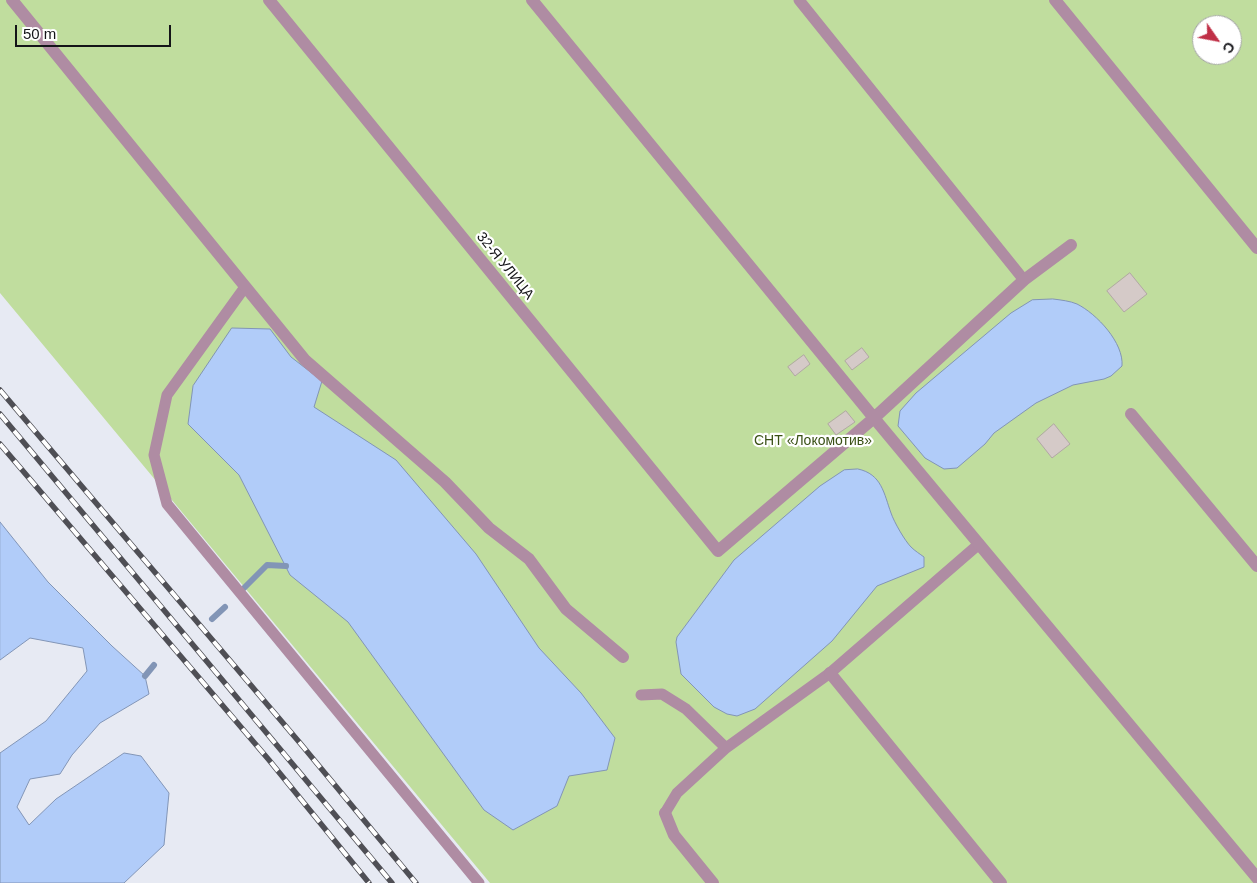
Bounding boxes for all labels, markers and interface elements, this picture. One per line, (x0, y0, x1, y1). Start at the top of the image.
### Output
scale bar (18, 15, 174, 47)
north arrow (1192, 15, 1242, 65)
text: 50 m (23, 25, 56, 42)
text: С (1219, 39, 1238, 56)
street label: 32-Я УЛИЦА (473, 229, 537, 303)
park label: СНТ «Локомотив» (754, 433, 872, 449)

